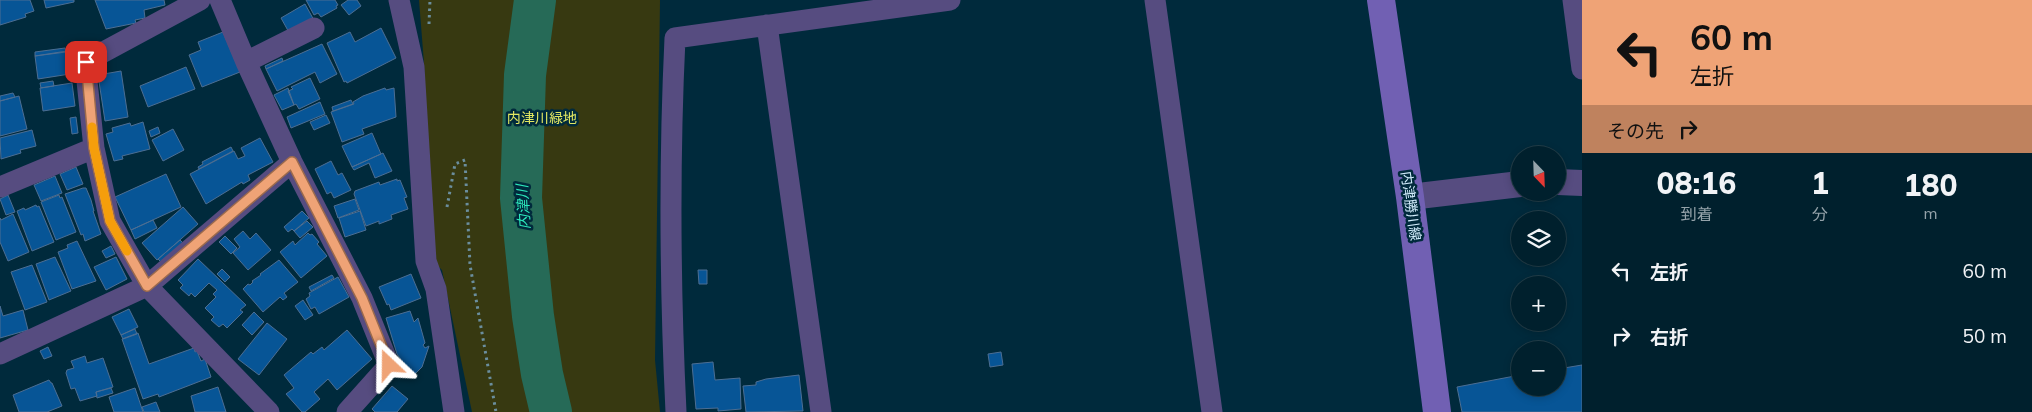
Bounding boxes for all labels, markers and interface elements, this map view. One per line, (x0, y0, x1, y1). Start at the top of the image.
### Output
text: 60 m (1690, 15, 1773, 59)
icon: left (1607, 20, 1672, 85)
pin (65, 41, 107, 83)
icon: arrive (72, 48, 100, 76)
text: 左折 (1690, 62, 1734, 90)
park label: 内津川緑地 (507, 109, 577, 127)
icon: right (1674, 115, 1702, 143)
text: その先 (1607, 119, 1664, 143)
north arrow (1511, 146, 1566, 201)
map controls (1511, 146, 1566, 396)
text: 08:16 (1657, 164, 1736, 202)
text: 1 (1811, 164, 1829, 202)
text: 180 (1903, 166, 1957, 204)
street label: 内津勝川線 (1397, 170, 1425, 242)
water label: 内津川 (512, 182, 534, 230)
text: m (1923, 203, 1937, 223)
text: 到着 (1680, 204, 1712, 224)
text: 分 (1812, 204, 1828, 224)
button: layers (1511, 211, 1566, 266)
icon: left (1607, 257, 1635, 285)
text: 60 m (1963, 259, 2007, 283)
text: 左折 (1650, 260, 1688, 284)
button: + (1511, 276, 1566, 331)
icon: right (1607, 322, 1635, 350)
text: 50 m (1963, 324, 2007, 348)
text: 右折 (1650, 325, 1688, 349)
position arrow (362, 338, 414, 390)
button: − (1511, 341, 1566, 396)

